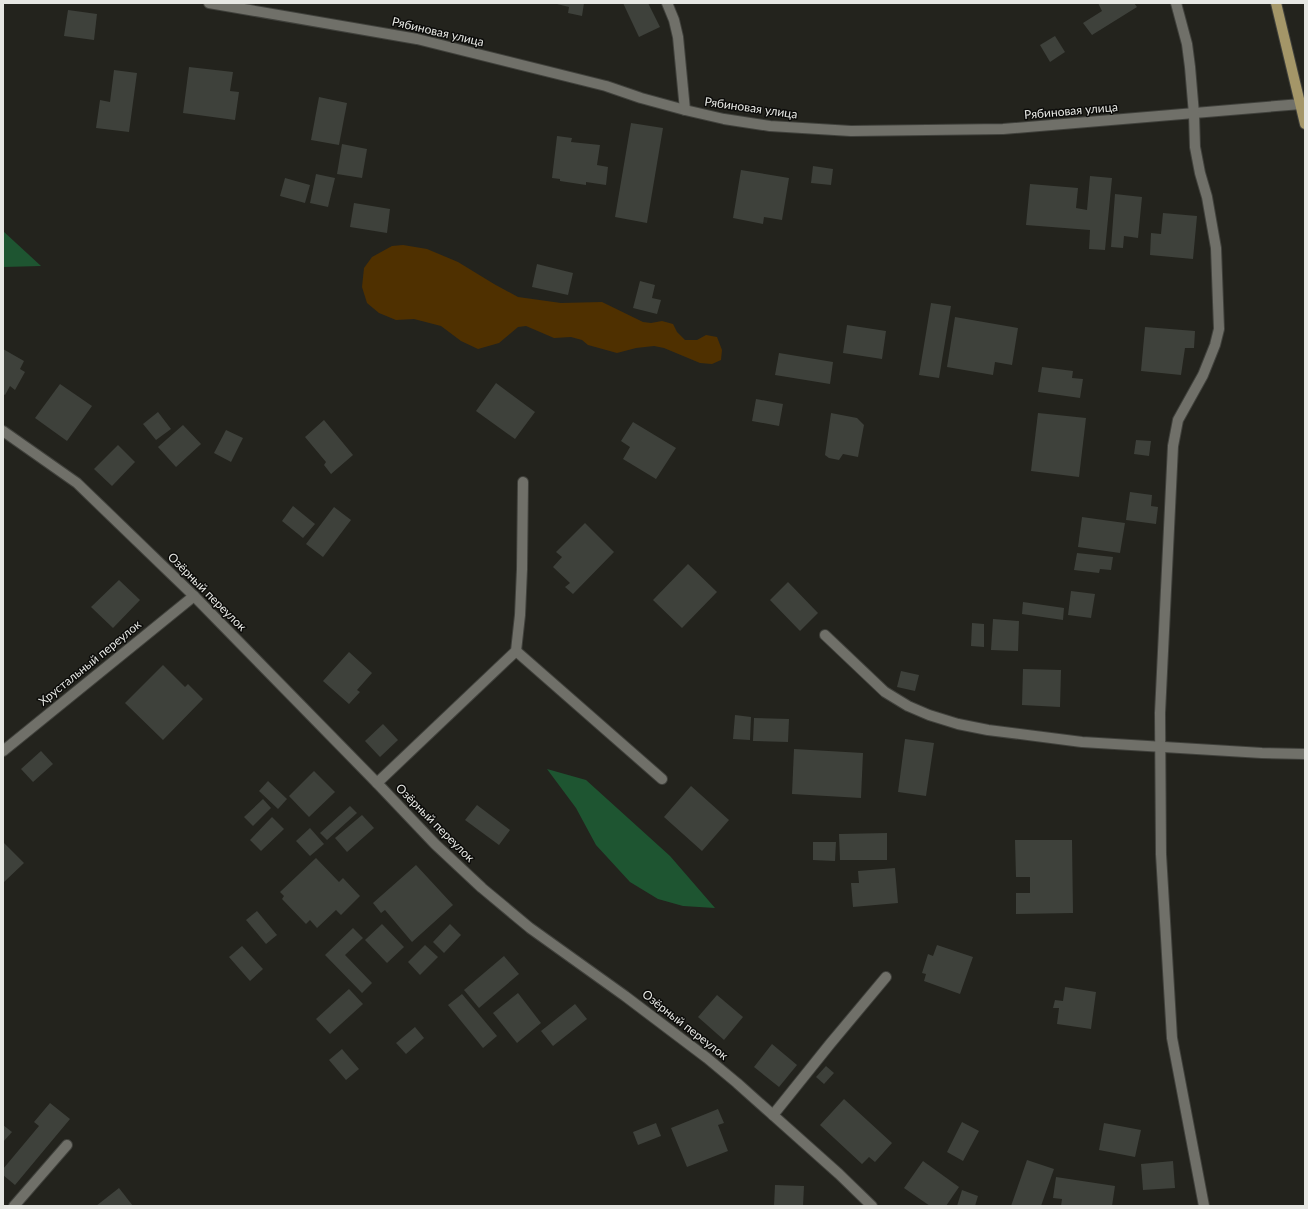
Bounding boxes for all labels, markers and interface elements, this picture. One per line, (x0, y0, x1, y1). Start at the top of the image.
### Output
street label: Рябиновая улица (391, 14, 486, 49)
street label: Рябиновая улица (703, 94, 799, 121)
street label: Рябиновая улица (1023, 99, 1118, 122)
street label: Озёрный переулок (165, 549, 250, 635)
street label: Хрустальный переулок (35, 616, 145, 709)
street label: Озёрный переулок (393, 780, 478, 866)
street label: Озёрный переулок (639, 986, 732, 1063)

